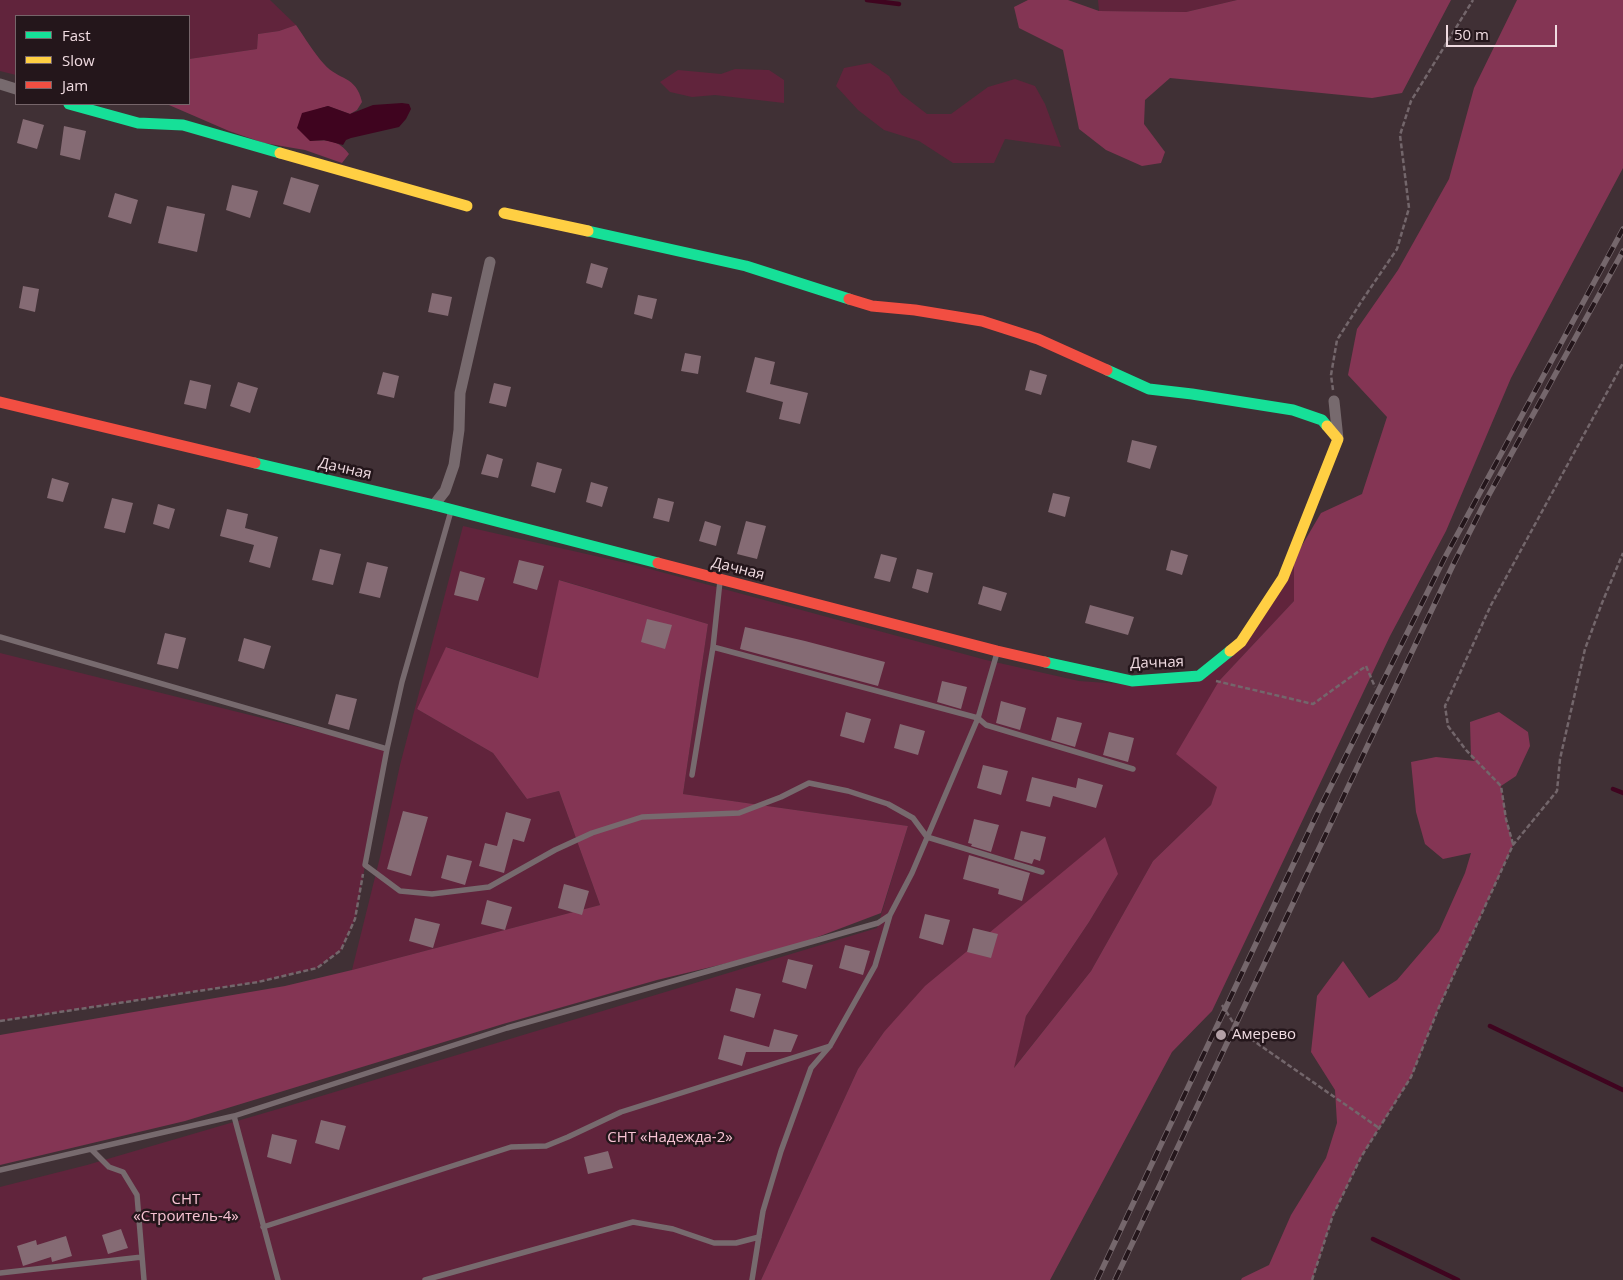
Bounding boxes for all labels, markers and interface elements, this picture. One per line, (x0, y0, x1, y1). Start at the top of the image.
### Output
legend (15, 15, 190, 105)
scale bar (1448, 15, 1559, 47)
text: 50 m (1454, 24, 1489, 44)
text: Fast (62, 25, 91, 45)
text: Slow (62, 50, 95, 70)
text: Jam (62, 75, 88, 95)
street label: Дачная (317, 454, 373, 484)
street label: Дачная (710, 554, 766, 584)
street label: Дачная (1130, 653, 1184, 673)
place label: Амерево (1232, 1026, 1296, 1044)
marker: Амерево (1214, 1028, 1228, 1042)
park label: СНТ «Надежда-2» (607, 1129, 733, 1147)
park label: СНТ «Строитель-4» (133, 1191, 239, 1226)

